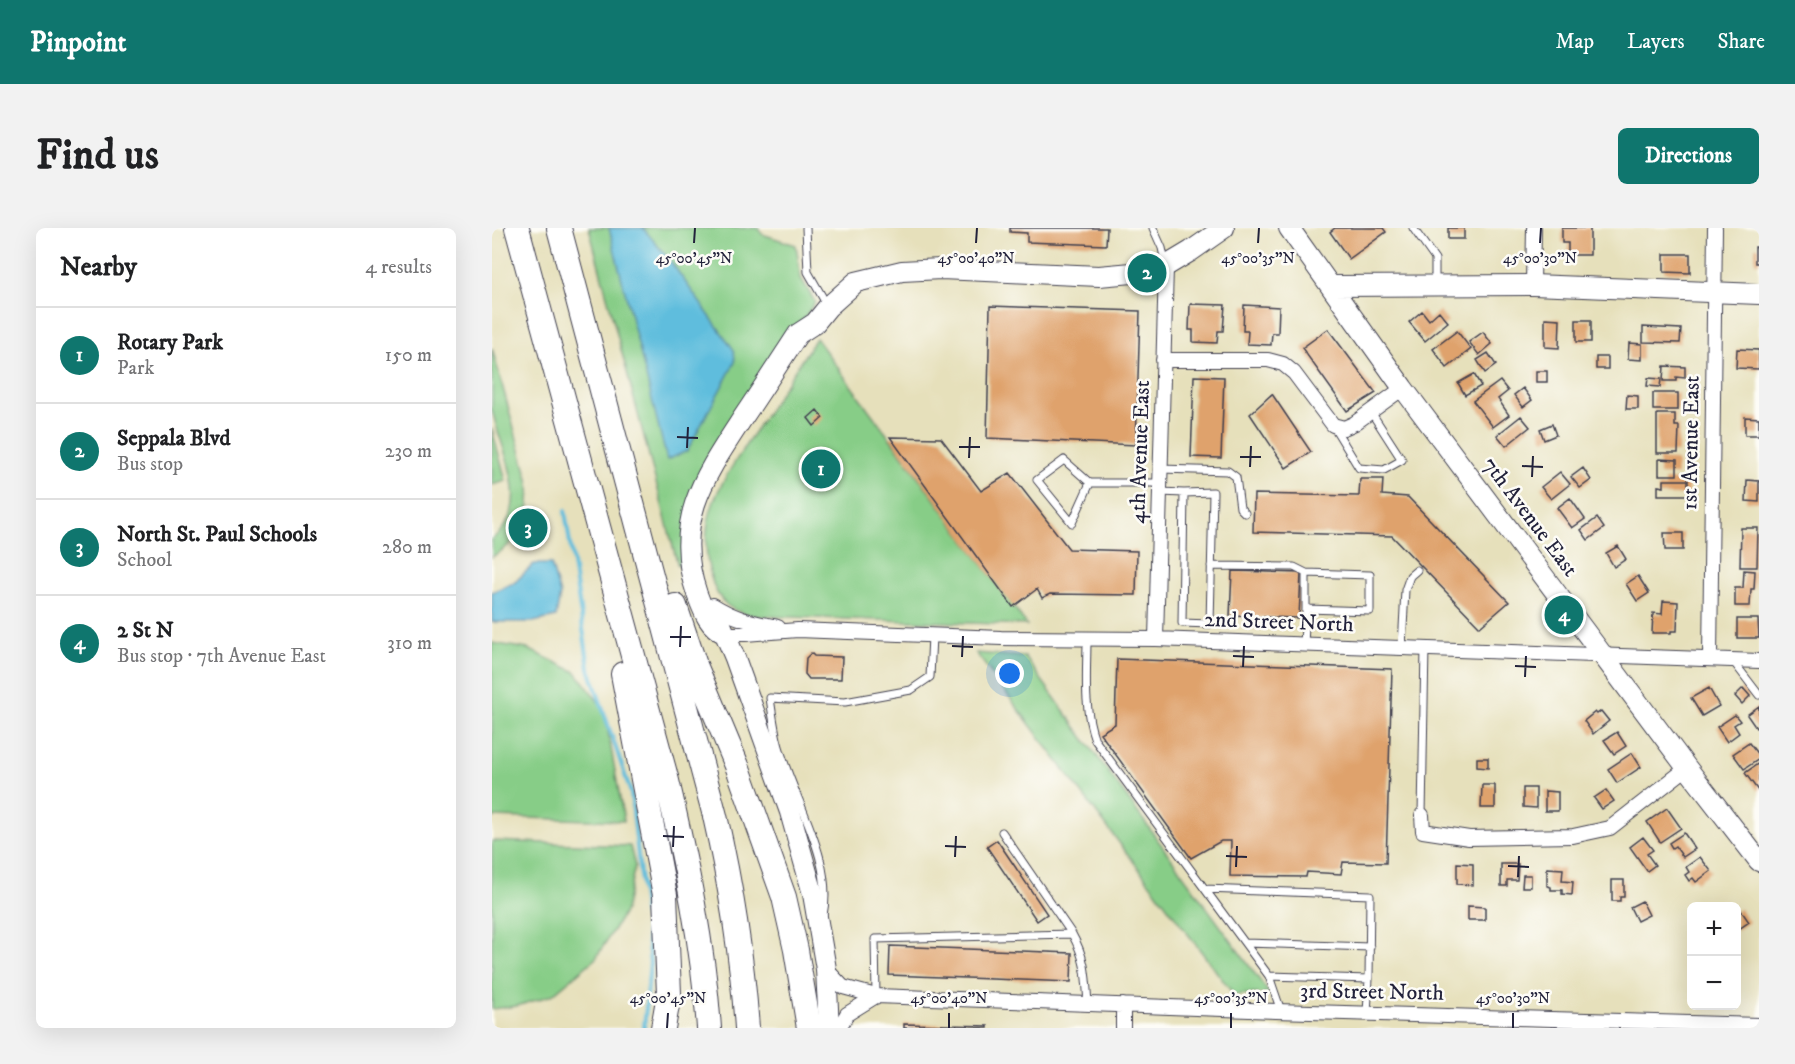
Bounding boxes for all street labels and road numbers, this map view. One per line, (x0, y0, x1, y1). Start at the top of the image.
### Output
street label: 1st Avenue East (1676, 375, 1706, 511)
street label: 4th Avenue East (1124, 380, 1156, 524)
street label: 7th Avenue East (1476, 452, 1584, 582)
street label: 2nd Street North (1204, 606, 1355, 638)
street label: 3rd Street North (1300, 977, 1445, 1007)

